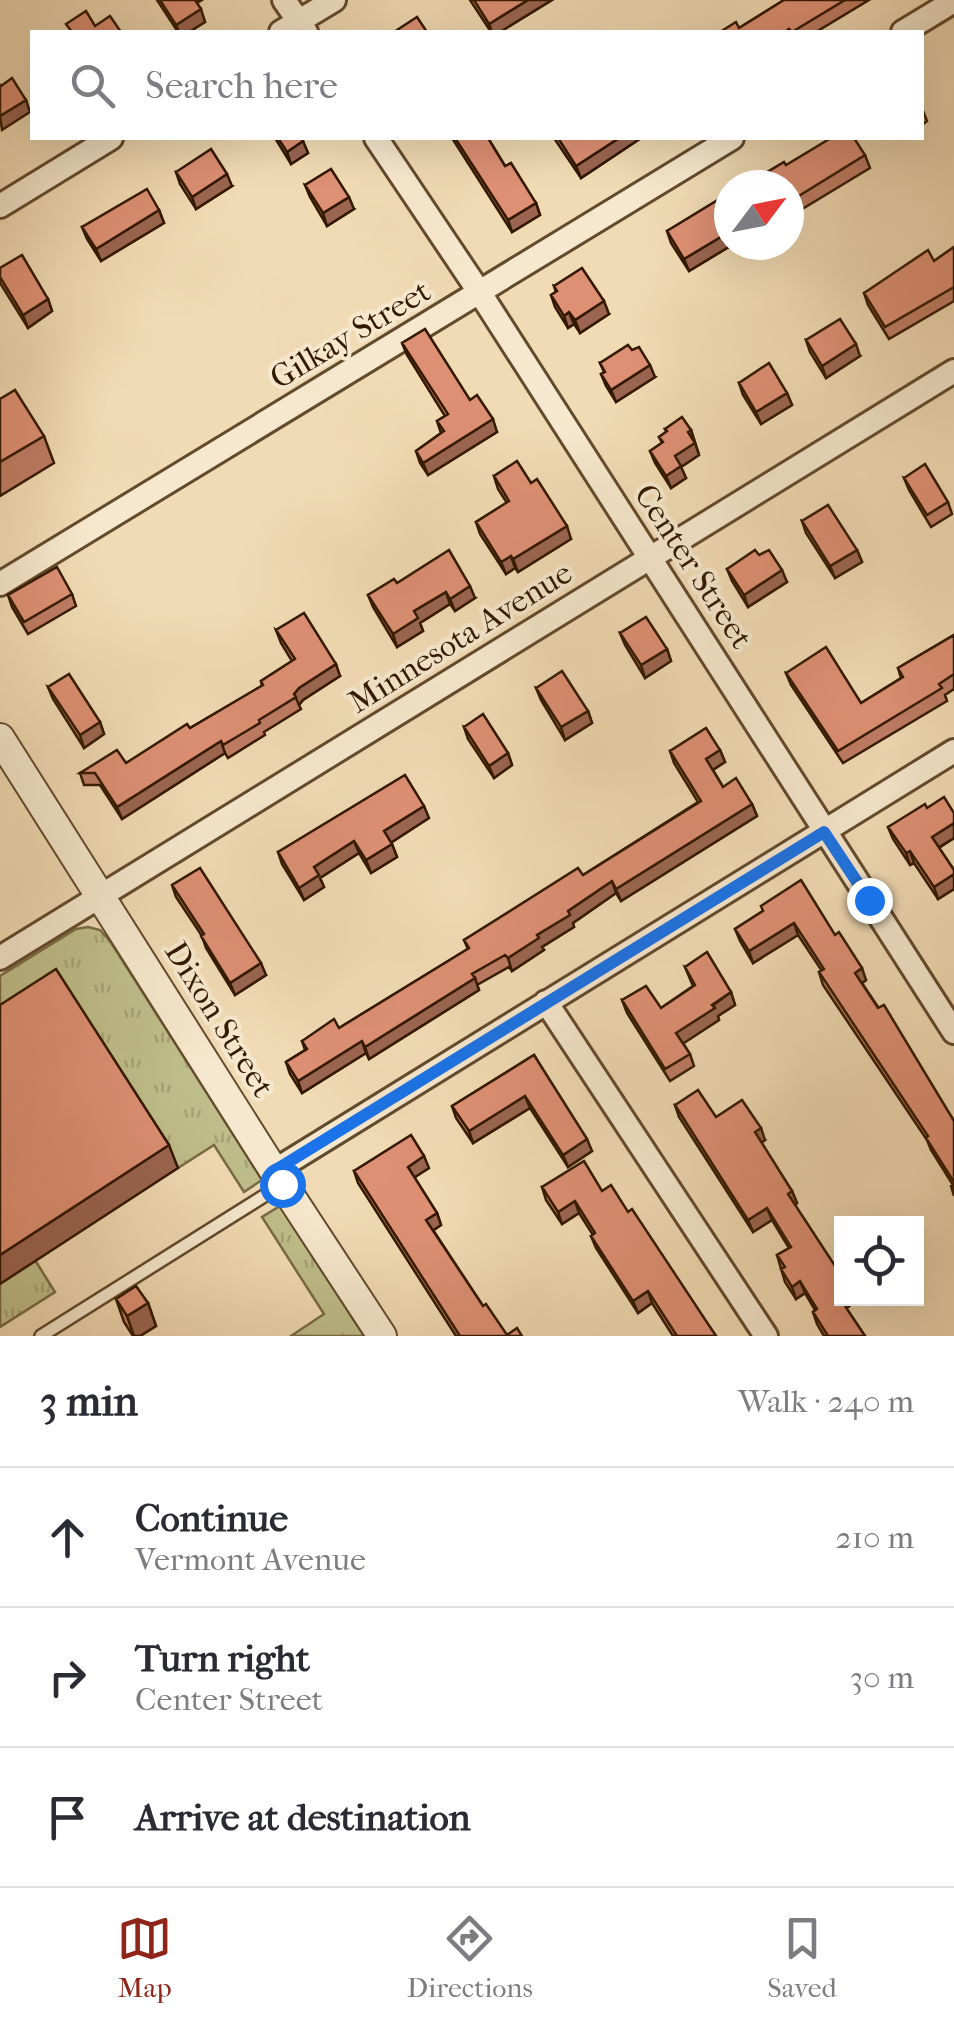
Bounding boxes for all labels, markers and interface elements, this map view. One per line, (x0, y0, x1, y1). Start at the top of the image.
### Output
search box (30, 30, 924, 140)
icon: search (65, 58, 120, 113)
text: Search here (145, 63, 338, 108)
north arrow (714, 170, 804, 260)
street label: Gilkay Street (264, 272, 437, 397)
street label: Center Street (627, 477, 761, 656)
street label: Minnesota Avenue (342, 554, 579, 721)
route end (847, 878, 893, 924)
street label: Dixon Street (157, 935, 282, 1104)
route start (260, 1162, 306, 1208)
map controls (834, 1216, 924, 1306)
button: locate (834, 1216, 924, 1306)
text: 3 min (40, 1377, 138, 1426)
text: Walk · 240 m (738, 1383, 914, 1420)
text: Continue (135, 1496, 288, 1541)
icon: ahead (40, 1510, 95, 1565)
text: 210 m (835, 1519, 914, 1556)
text: Vermont Avenue (135, 1541, 366, 1578)
text: Turn right (135, 1636, 310, 1681)
icon: right (40, 1650, 95, 1705)
text: 30 m (850, 1659, 914, 1696)
text: Center Street (135, 1681, 323, 1718)
icon: arrive (40, 1790, 95, 1845)
text: Arrive at destination (135, 1795, 471, 1840)
tab: Map (117, 1911, 172, 2004)
tab: Directions (407, 1911, 533, 2004)
tab: Saved (767, 1911, 837, 2004)

